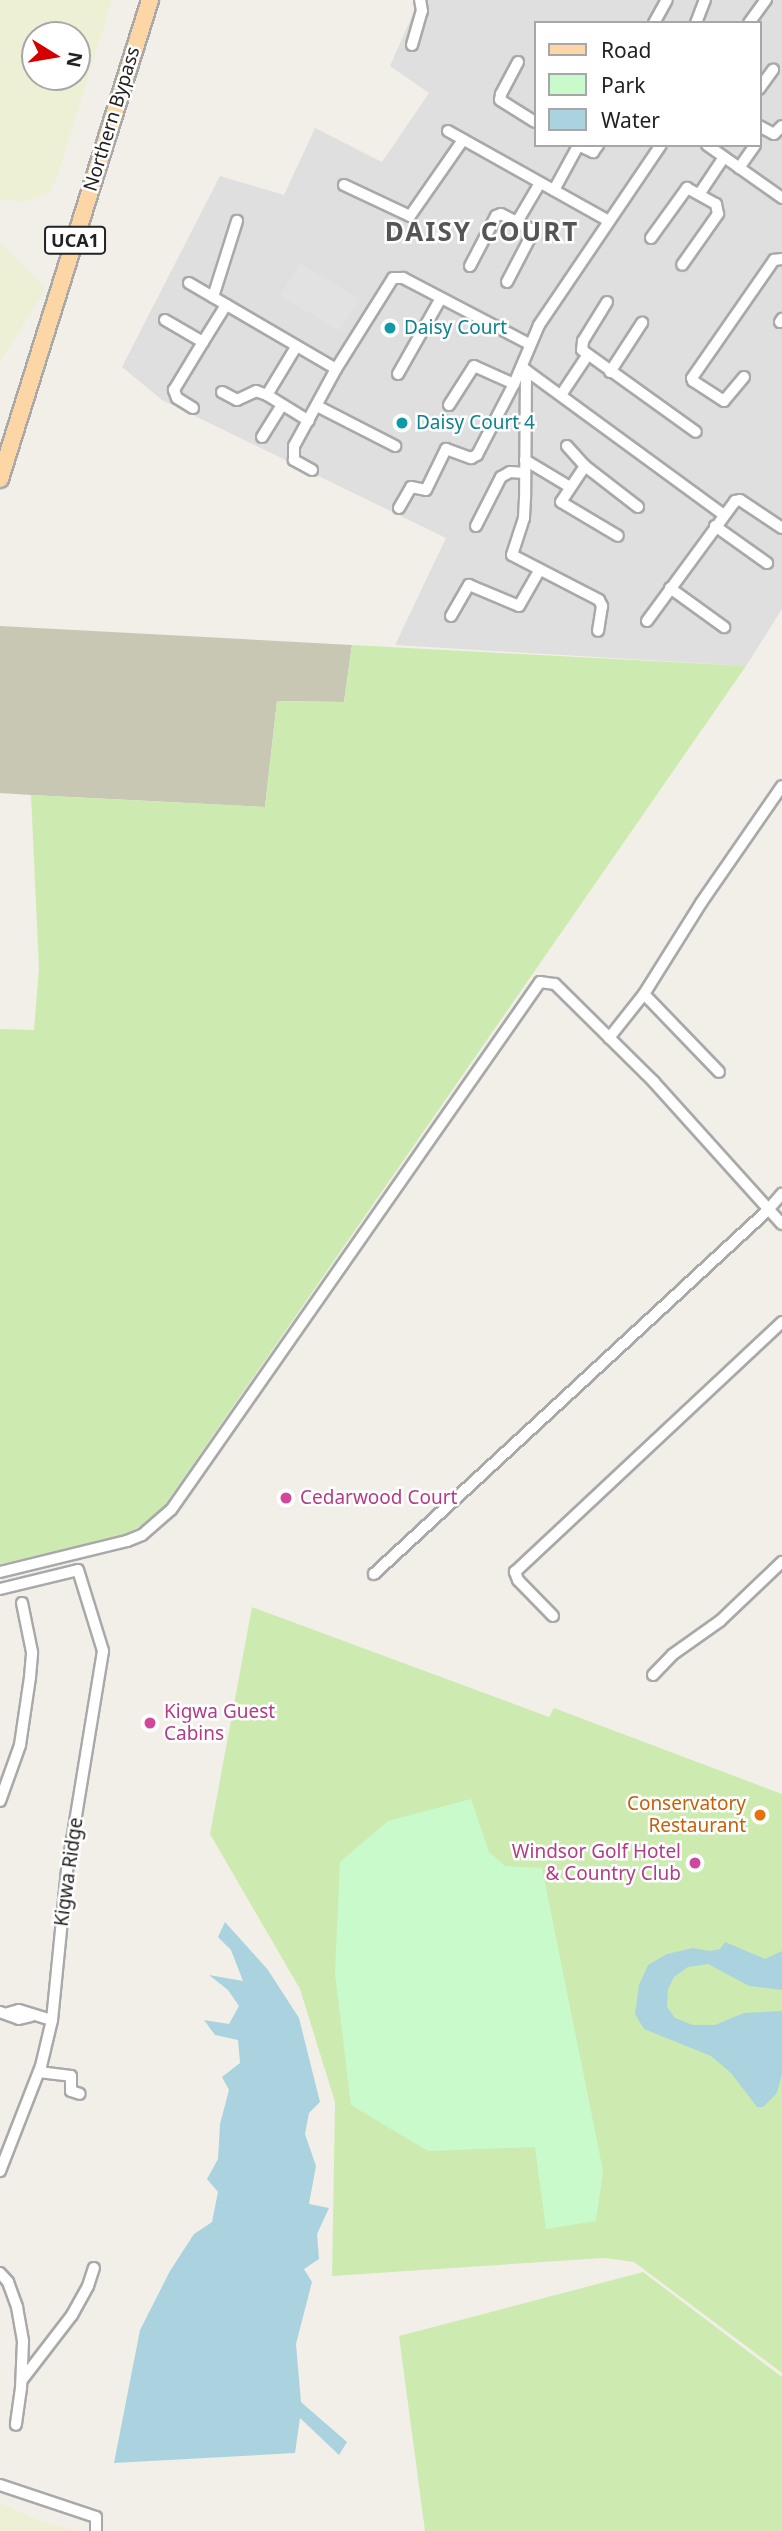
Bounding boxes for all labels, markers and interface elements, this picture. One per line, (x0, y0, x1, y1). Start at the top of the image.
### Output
north arrow (21, 21, 91, 91)
legend (534, 21, 761, 147)
text: Road (601, 36, 651, 64)
street label: Northern Bypass (79, 44, 145, 194)
text: N (60, 50, 89, 70)
text: Park (601, 71, 645, 99)
text: Water (601, 106, 660, 134)
district label: DAISY COURT (386, 216, 578, 248)
road number: UCA1 (43, 226, 106, 254)
place label: Daisy Court (404, 317, 507, 339)
marker: Daisy Court (382, 320, 398, 336)
place label: Daisy Court 4 (416, 412, 535, 434)
marker: Daisy Court 4 (394, 415, 410, 431)
place label: Cedarwood Court (300, 1487, 457, 1509)
marker: Cedarwood Court (278, 1490, 294, 1506)
place label: Kigwa Guest Cabins (164, 1701, 275, 1745)
marker: Kigwa Guest Cabins (142, 1715, 158, 1731)
place label: Conservatory Restaurant (627, 1793, 746, 1837)
marker: Conservatory Restaurant (752, 1807, 768, 1823)
street label: Kigwa Ridge (50, 1816, 88, 1928)
place label: Windsor Golf Hotel & Country Club (512, 1841, 681, 1885)
marker: Windsor Golf Hotel & Country Club (687, 1855, 703, 1871)

